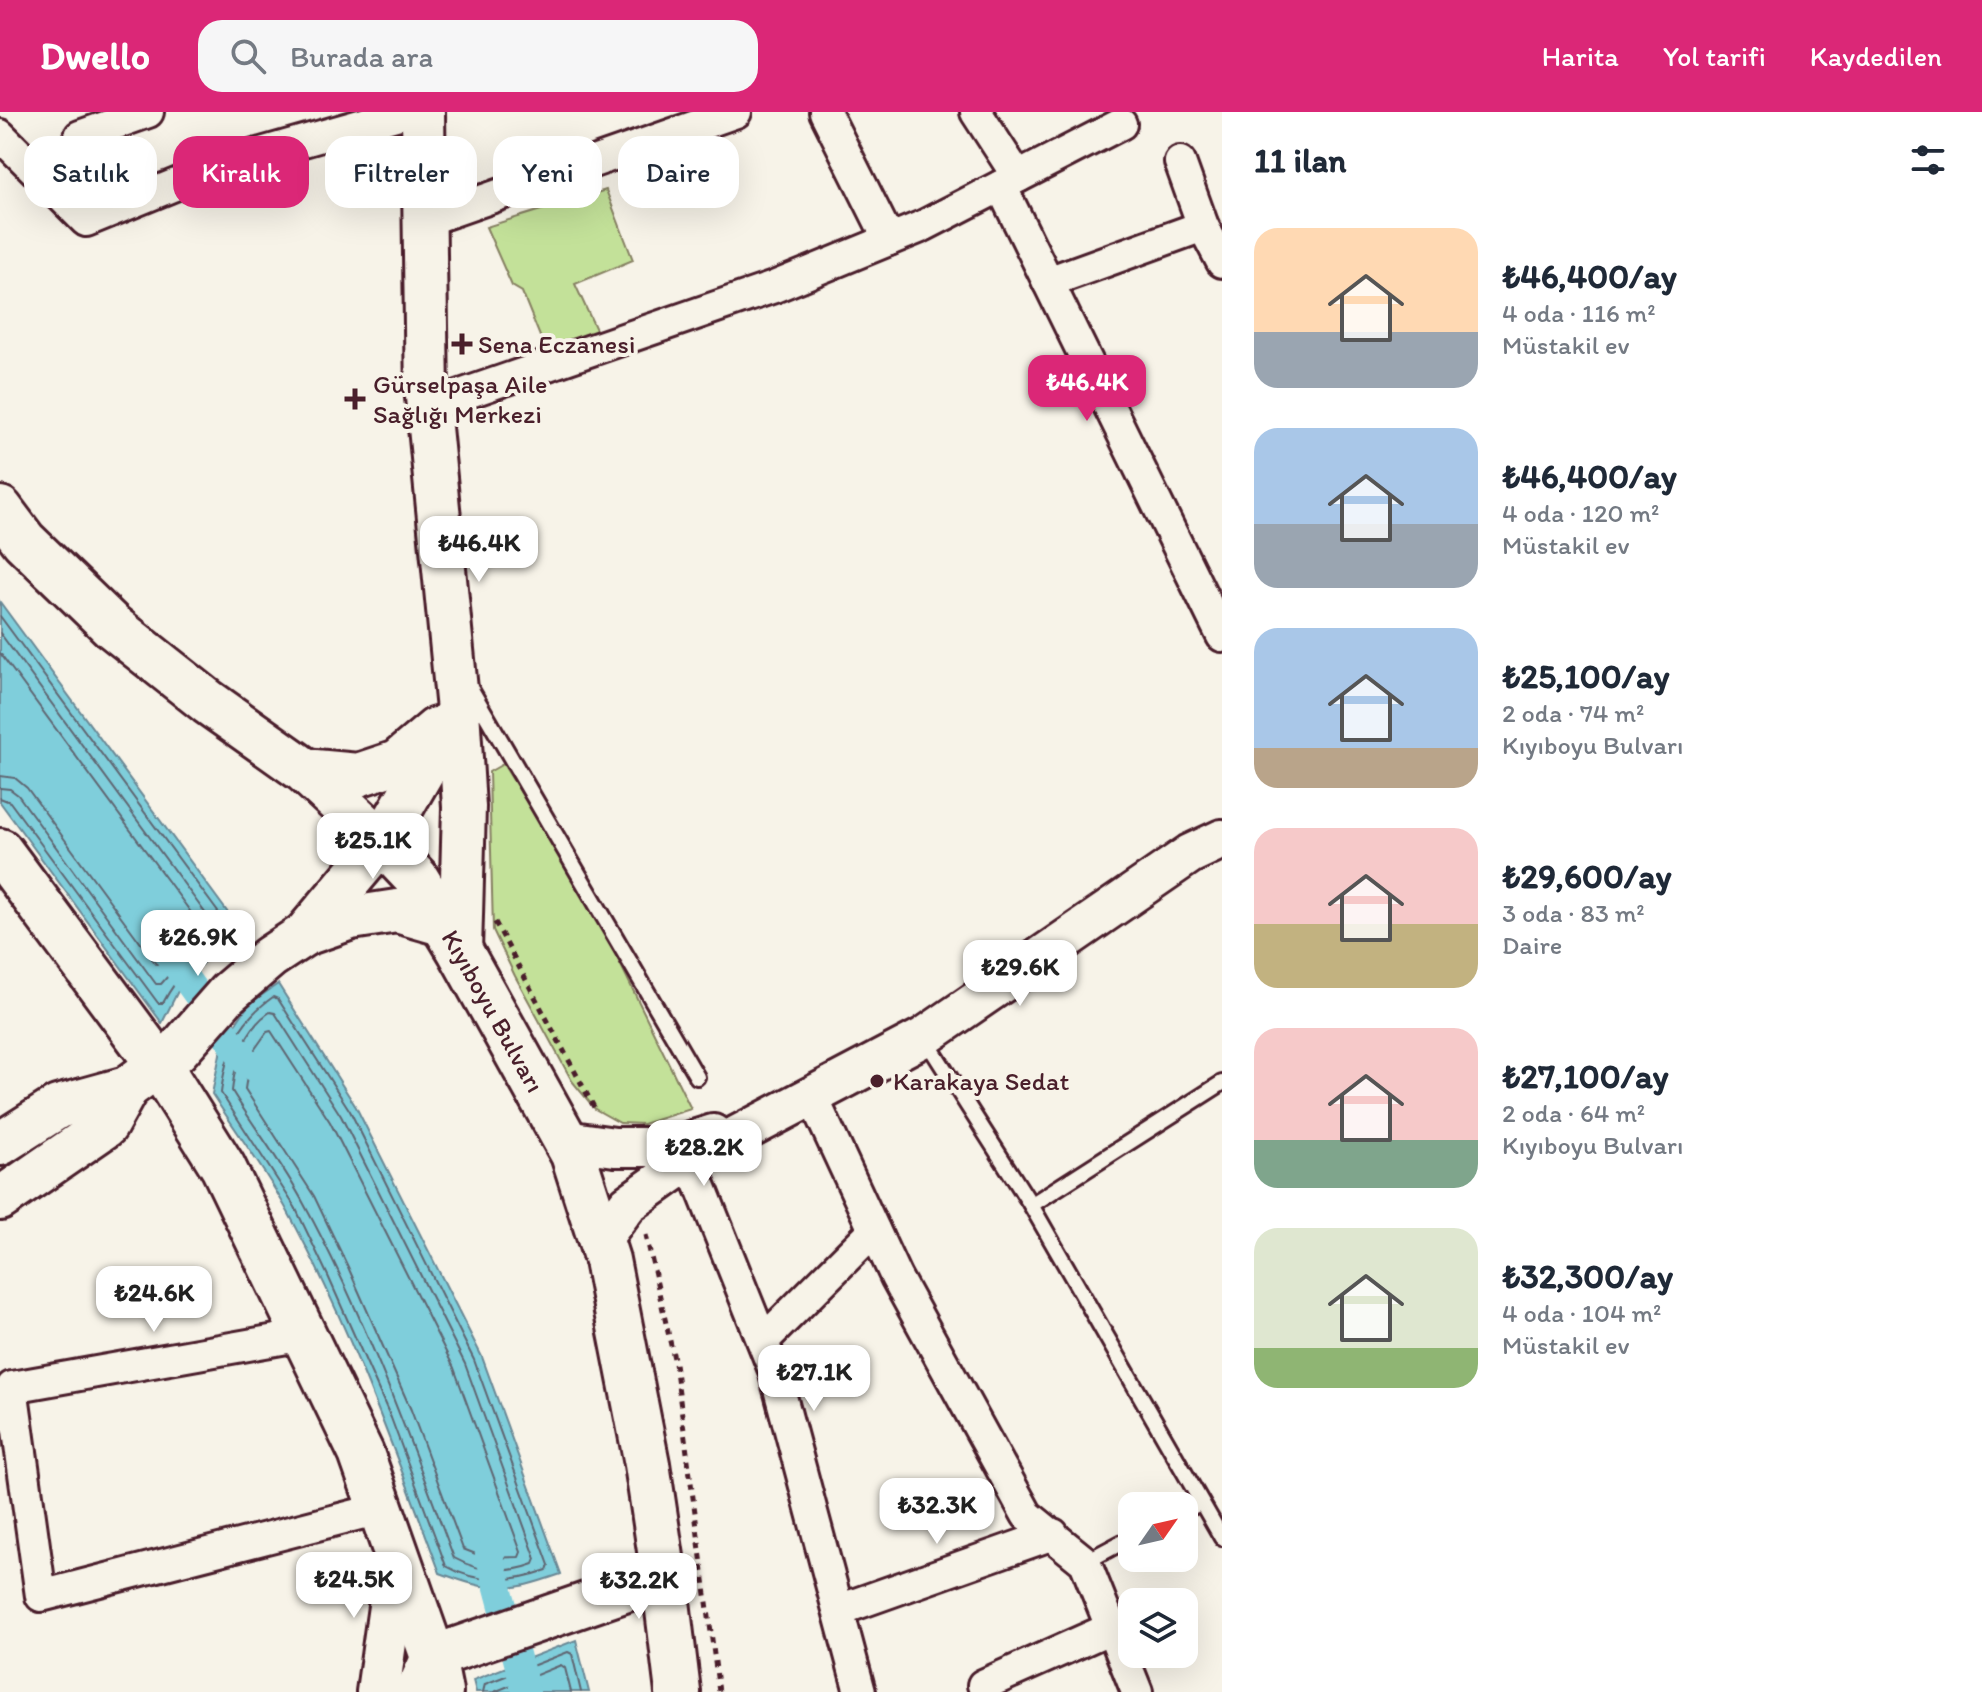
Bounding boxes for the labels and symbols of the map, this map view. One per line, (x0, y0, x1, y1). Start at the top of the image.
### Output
place label: Sena Eczanesi (478, 328, 635, 360)
marker: Sena Eczanesi (453, 335, 471, 353)
pin: ₺46.4K (1022, 355, 1152, 423)
place label: Gürselpaşa Aile Sağlığı Merkezi (373, 368, 547, 430)
marker: Gürselpaşa Aile Sağlığı Merkezi (344, 388, 366, 410)
pin: ₺46.4K (414, 516, 544, 584)
pin: ₺25.1K (308, 813, 438, 881)
pin: ₺26.9K (133, 910, 263, 978)
street label: Kıyıboyu Bulvarı (435, 924, 552, 1098)
pin: ₺29.6K (955, 940, 1085, 1008)
place label: Karakaya Sedat (893, 1065, 1070, 1097)
marker: Karakaya Sedat (868, 1072, 886, 1090)
pin: ₺28.2K (639, 1120, 769, 1188)
pin: ₺24.6K (89, 1266, 219, 1334)
pin: ₺27.1K (749, 1345, 879, 1413)
pin: ₺32.3K (872, 1478, 1002, 1546)
north arrow (1118, 1492, 1198, 1572)
pin: ₺24.5K (289, 1552, 419, 1620)
pin: ₺32.2K (574, 1553, 704, 1621)

